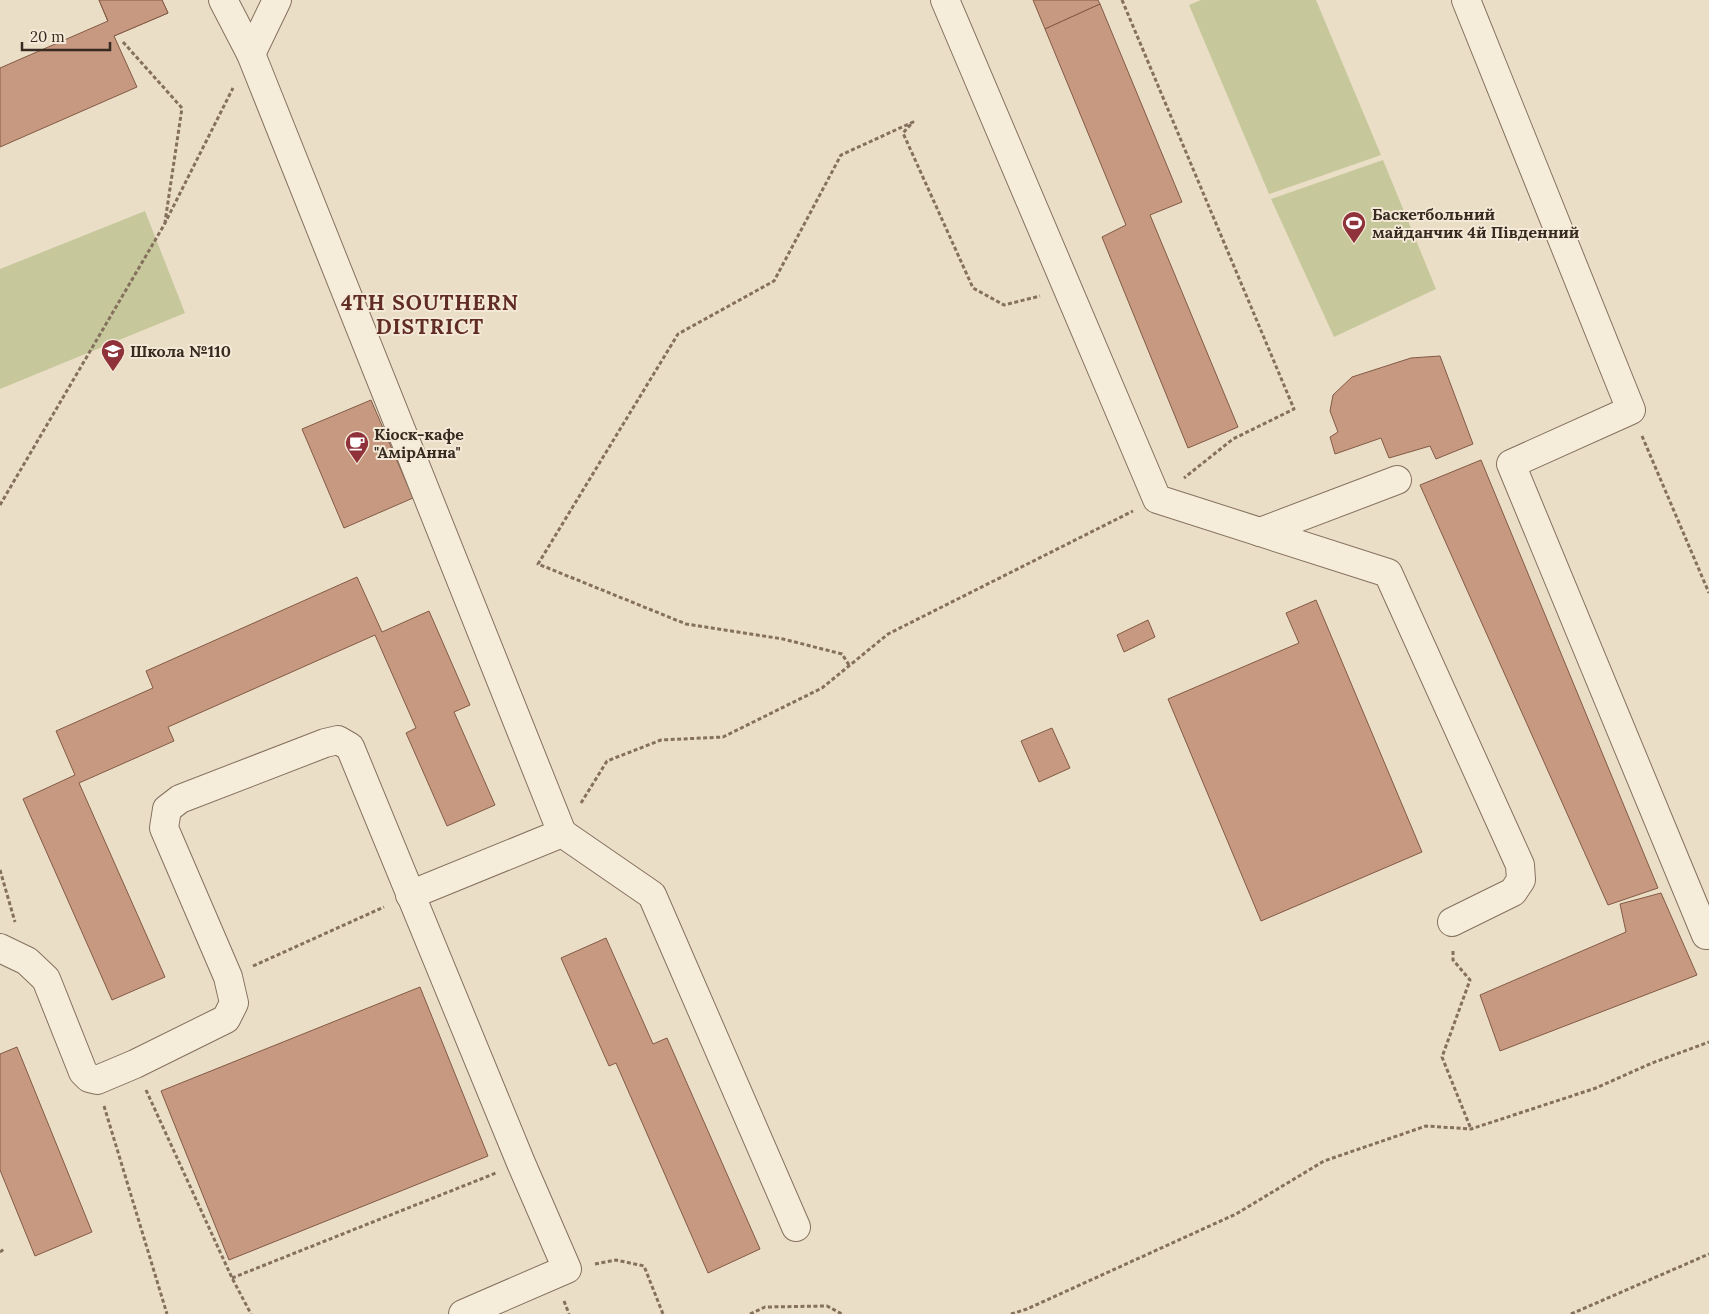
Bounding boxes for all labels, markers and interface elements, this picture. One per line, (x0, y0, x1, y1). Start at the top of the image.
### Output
scale bar (22, 20, 110, 52)
text: 20 m (30, 27, 65, 46)
place label: Баскетбольний майданчик 4й Південний (1372, 204, 1580, 242)
sports icon: Баскетбольний майданчик 4й Південний (1341, 210, 1367, 244)
district label: 4TH SOUTHERN DISTRICT (341, 289, 519, 340)
school or university icon: Школа №110 (100, 338, 126, 372)
place label: Школа №110 (130, 341, 231, 361)
place label: Кіоск-кафе "АмірАнна" (374, 424, 464, 462)
cafe icon: Кіоск-кафе "АмірАнна" (344, 430, 370, 464)

